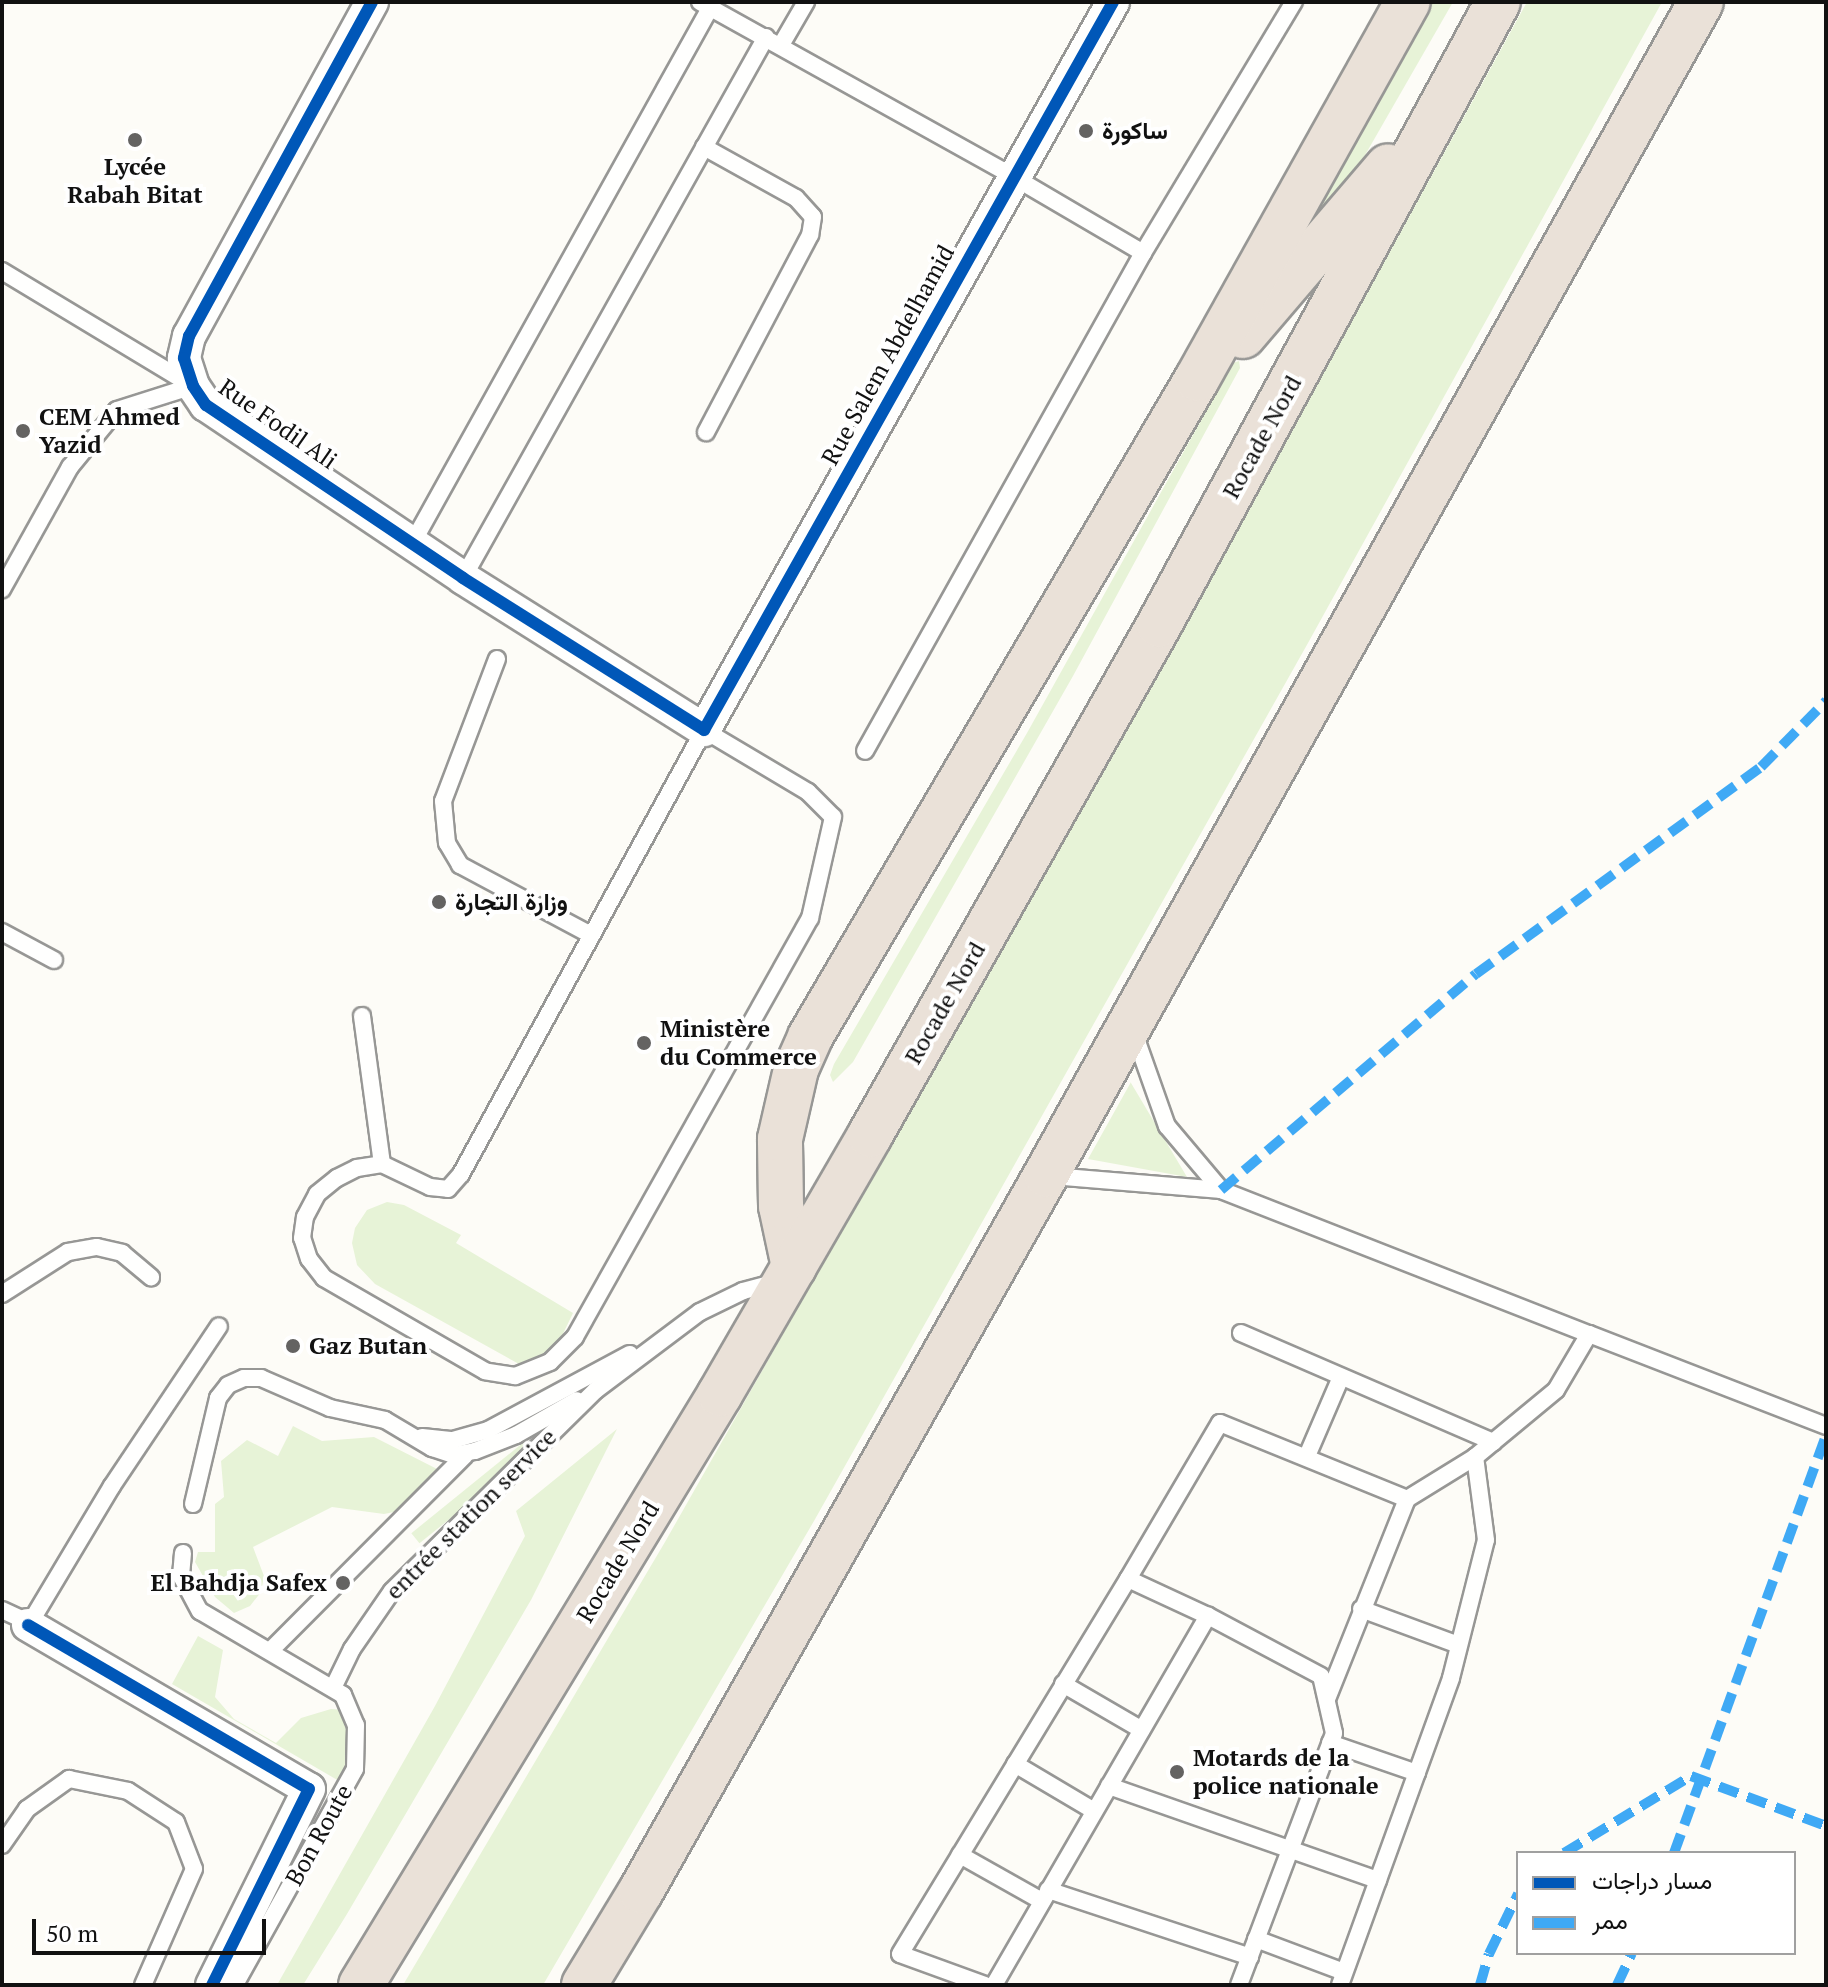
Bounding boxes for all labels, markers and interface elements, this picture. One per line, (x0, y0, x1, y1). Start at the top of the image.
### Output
place label: ساكورة (1102, 117, 1168, 145)
marker: ساكورة (1077, 122, 1095, 140)
marker: Lycée Rabah Bitat (126, 131, 144, 149)
place label: Lycée Rabah Bitat (67, 153, 203, 209)
street label: Rue Salem Abdelhamid (815, 240, 961, 470)
street label: Rocade Nord (1216, 371, 1308, 503)
street label: Rue Fodil Ali (213, 373, 343, 475)
place label: CEM Ahmed Yazid (39, 403, 180, 459)
marker: CEM Ahmed Yazid (14, 422, 32, 440)
place label: وزارة التجارة (455, 888, 568, 916)
marker: وزارة التجارة (430, 893, 448, 911)
street label: Rocade Nord (899, 937, 991, 1069)
place label: Ministère du Commerce (660, 1015, 817, 1071)
marker: Ministère du Commerce (635, 1034, 653, 1052)
place label: Gaz Butan (309, 1332, 427, 1360)
marker: Gaz Butan (284, 1337, 302, 1355)
street label: entrée station service (380, 1423, 562, 1605)
street label: Rocade Nord (571, 1496, 665, 1628)
place label: El Bahdja Safex (151, 1569, 327, 1597)
marker: El Bahdja Safex (334, 1574, 352, 1592)
place label: Motards de la police nationale (1193, 1744, 1379, 1800)
marker: Motards de la police nationale (1168, 1763, 1186, 1781)
street label: Bon Route (280, 1779, 358, 1891)
legend (1516, 1851, 1796, 1955)
text: مسار دراجات (1592, 1864, 1712, 1896)
scale bar (36, 1903, 270, 1953)
text: ممر (1592, 1904, 1628, 1936)
text: 50 m (46, 1917, 98, 1949)

